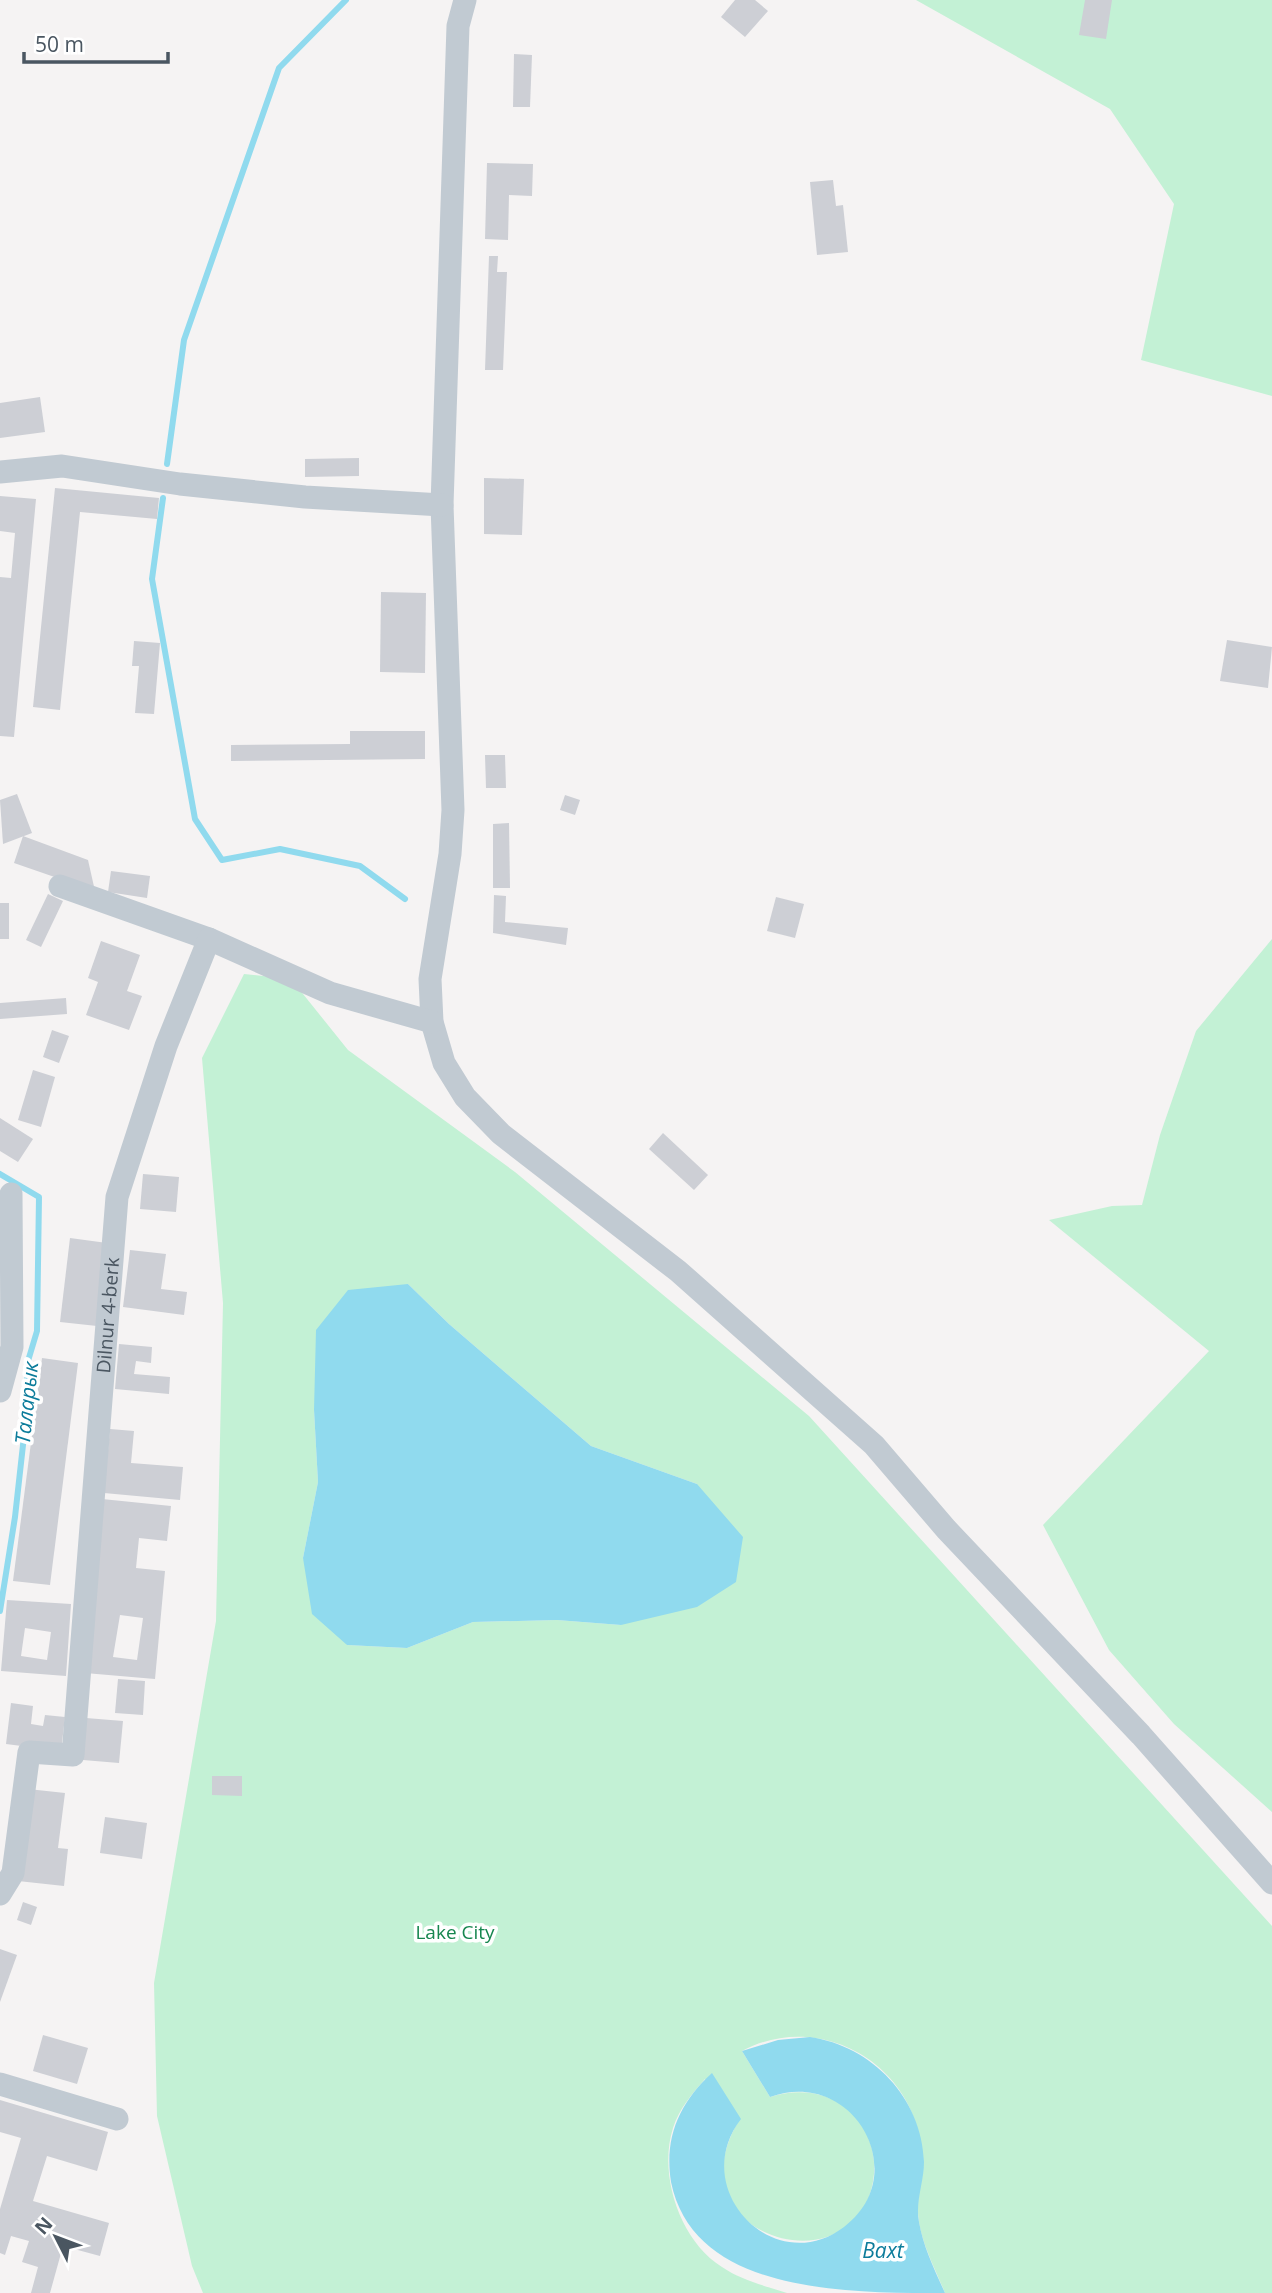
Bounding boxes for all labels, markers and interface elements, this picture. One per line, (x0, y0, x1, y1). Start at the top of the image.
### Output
scale bar (24, 21, 168, 65)
text: 50 m (35, 30, 84, 58)
street label: Dilnur 4-berk (90, 1256, 125, 1374)
water label: Таларык (8, 1358, 44, 1446)
park label: Lake City (415, 1919, 495, 1945)
north arrow (21, 2202, 91, 2272)
text: N (29, 2211, 58, 2240)
water label: Baхt (862, 2236, 905, 2264)

